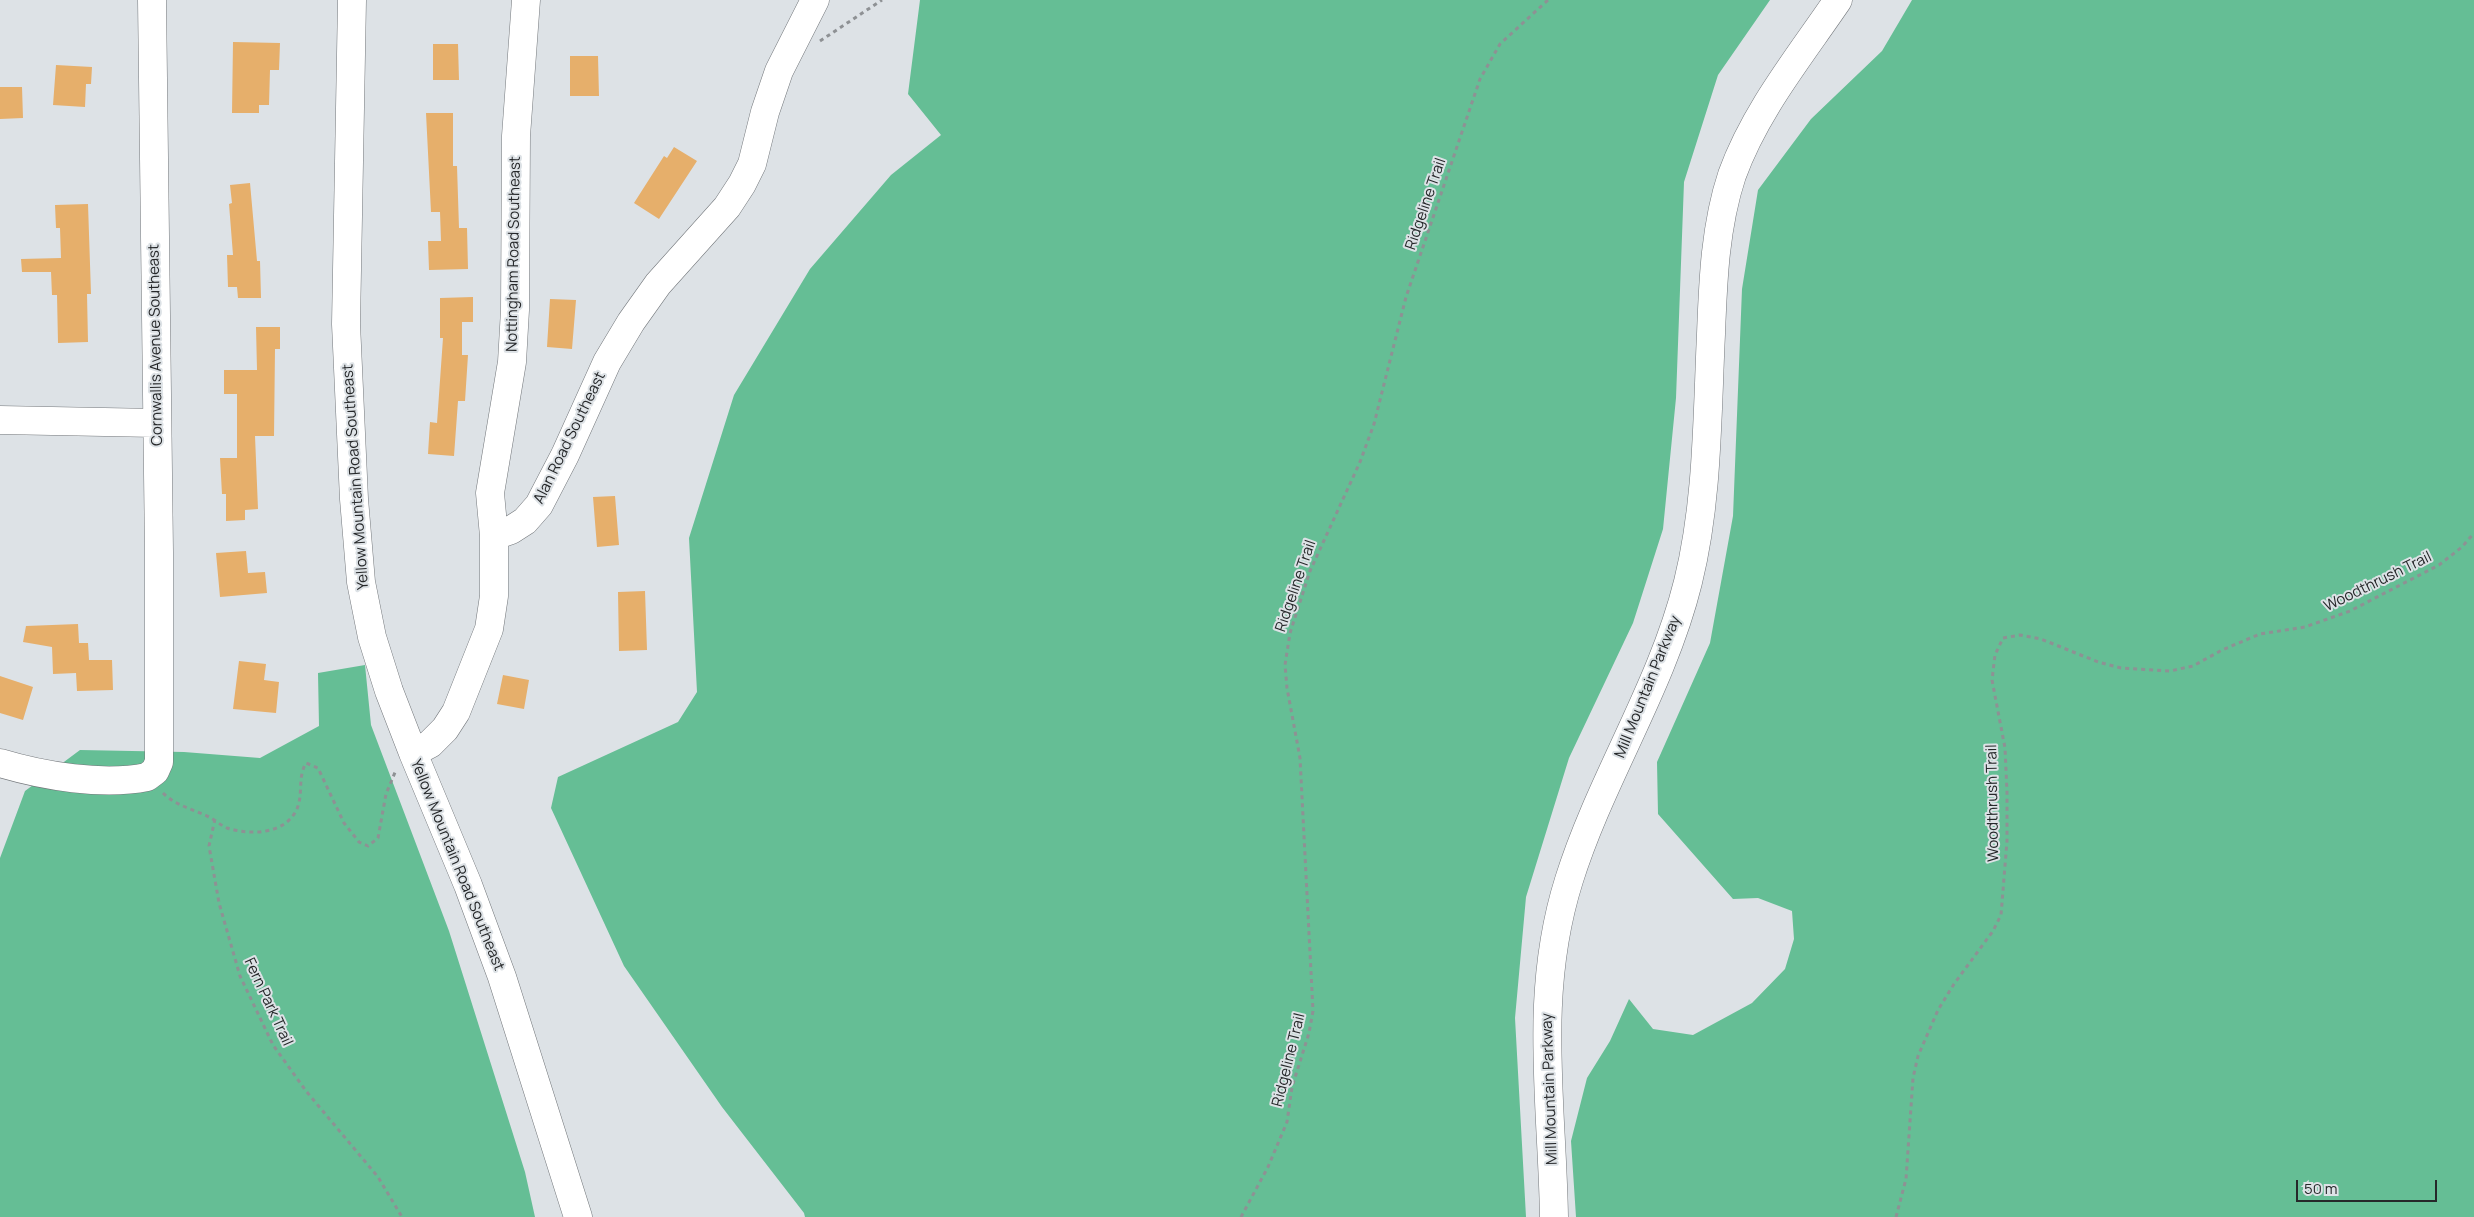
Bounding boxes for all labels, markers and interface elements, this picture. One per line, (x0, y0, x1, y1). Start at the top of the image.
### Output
street label: Nottingham Road Southeast (503, 156, 525, 352)
street label: Ridgeline Trail (1402, 156, 1450, 252)
street label: Cornwallis Avenue Southeast (145, 244, 167, 446)
street label: Yellow Mountain Road Southeast (339, 363, 373, 591)
street label: Alan Road Southeast (530, 369, 610, 507)
street label: Ridgeline Trail (1272, 538, 1320, 634)
street label: Woodthrush Trail (2321, 548, 2435, 616)
street label: Mill Mountain Parkway (1611, 613, 1685, 761)
street label: Woodthrush Trail (1983, 744, 2003, 862)
street label: Yellow Mountain Road Southeast (406, 757, 508, 973)
street label: Fern Park Trail (240, 955, 296, 1049)
street label: Ridgeline Trail (1269, 1011, 1309, 1109)
street label: Mill Mountain Parkway (1538, 1013, 1562, 1165)
scale bar (2299, 1170, 2440, 1202)
text: 50 m (2304, 1178, 2338, 1199)

